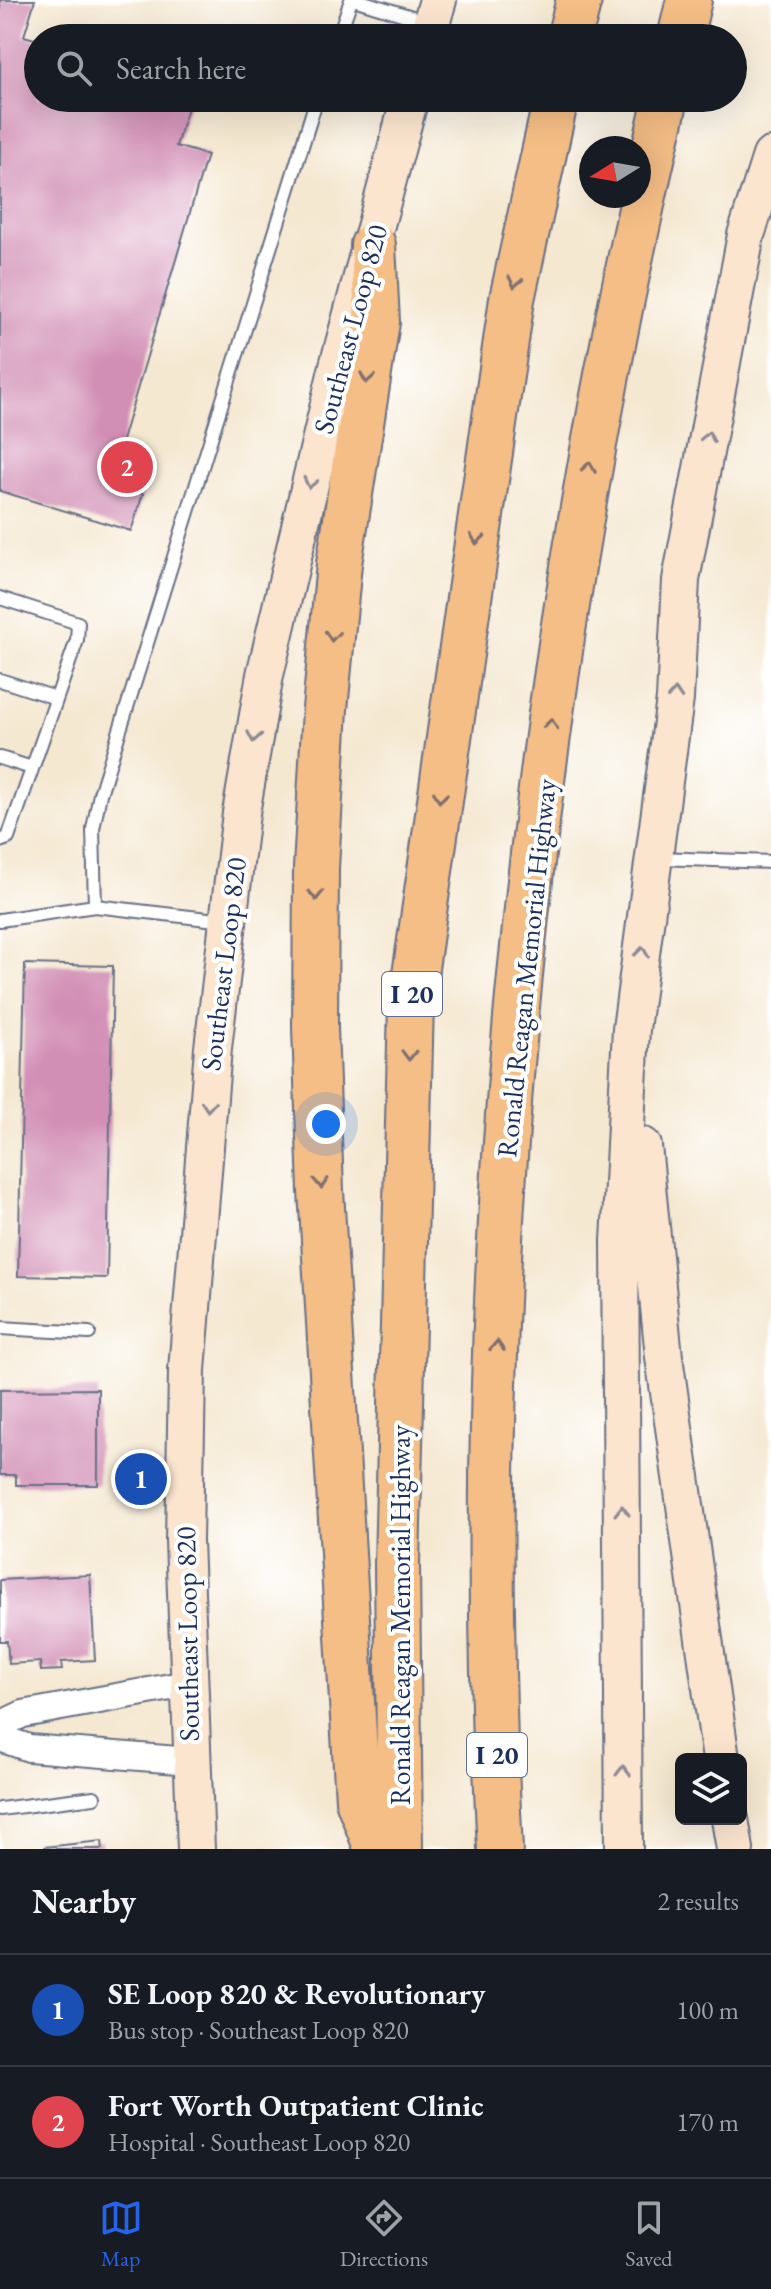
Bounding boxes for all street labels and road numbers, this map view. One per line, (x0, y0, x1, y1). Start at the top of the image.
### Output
street label: Southeast Loop 820 (305, 221, 395, 437)
street label: Ronald Reagan Memorial Highway (488, 776, 564, 1159)
street label: Southeast Loop 820 (192, 855, 254, 1073)
road number: I 20 (382, 972, 442, 1016)
street label: Ronald Reagan Memorial Highway (382, 1424, 418, 1805)
street label: Southeast Loop 820 (167, 1526, 207, 1742)
road number: I 20 (467, 1733, 527, 1777)

